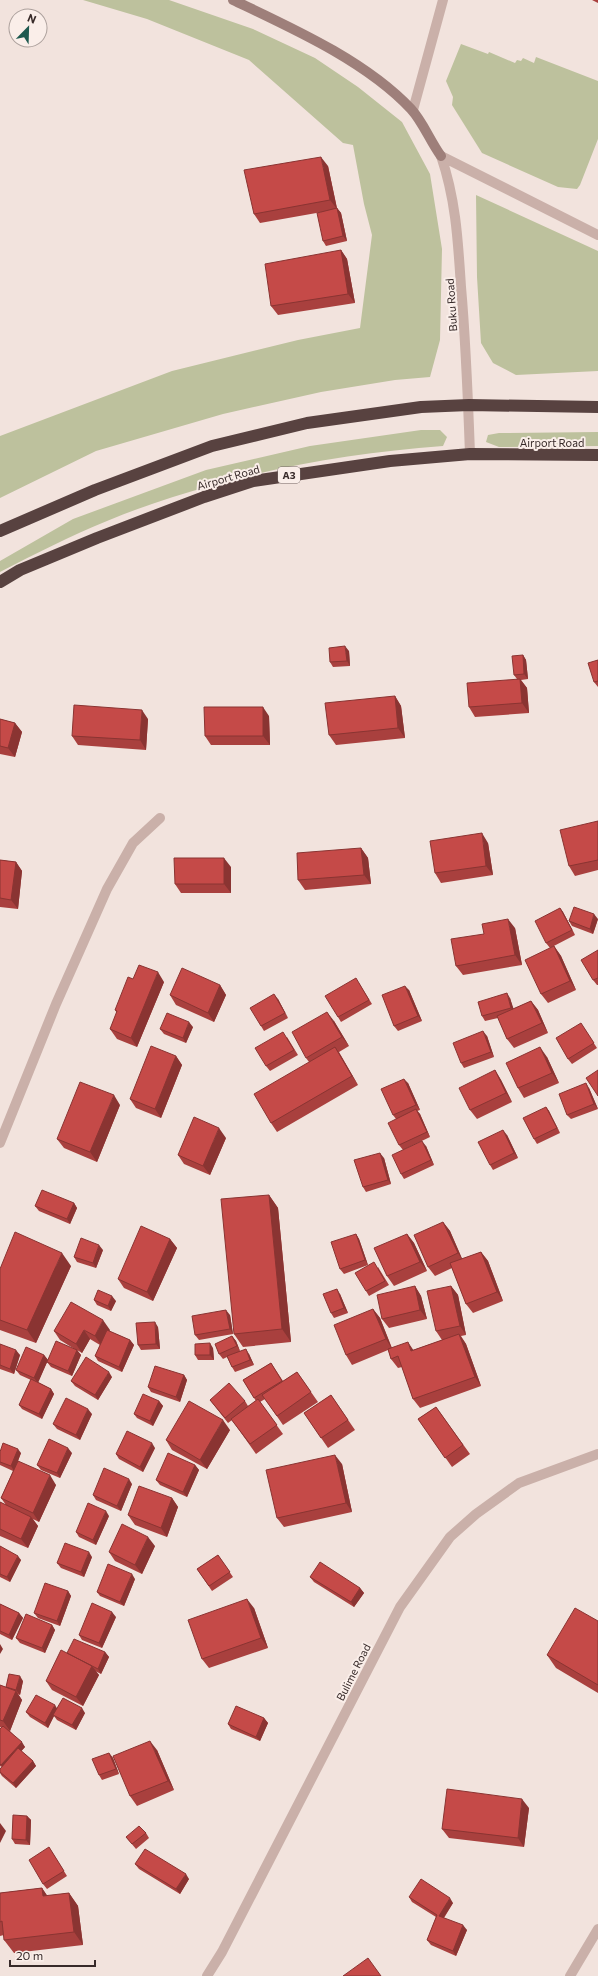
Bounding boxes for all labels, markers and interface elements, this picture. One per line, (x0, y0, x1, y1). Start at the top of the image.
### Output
north arrow (8, 8, 48, 48)
text: N (26, 11, 38, 26)
street label: Buku Road (443, 278, 459, 332)
street label: Airport Road (520, 436, 584, 449)
street label: Airport Road (195, 462, 261, 492)
road number: A3 (278, 467, 300, 483)
street label: Bulime Road (333, 1641, 373, 1703)
scale bar (10, 1942, 95, 1968)
text: 20 m (16, 1948, 43, 1962)

